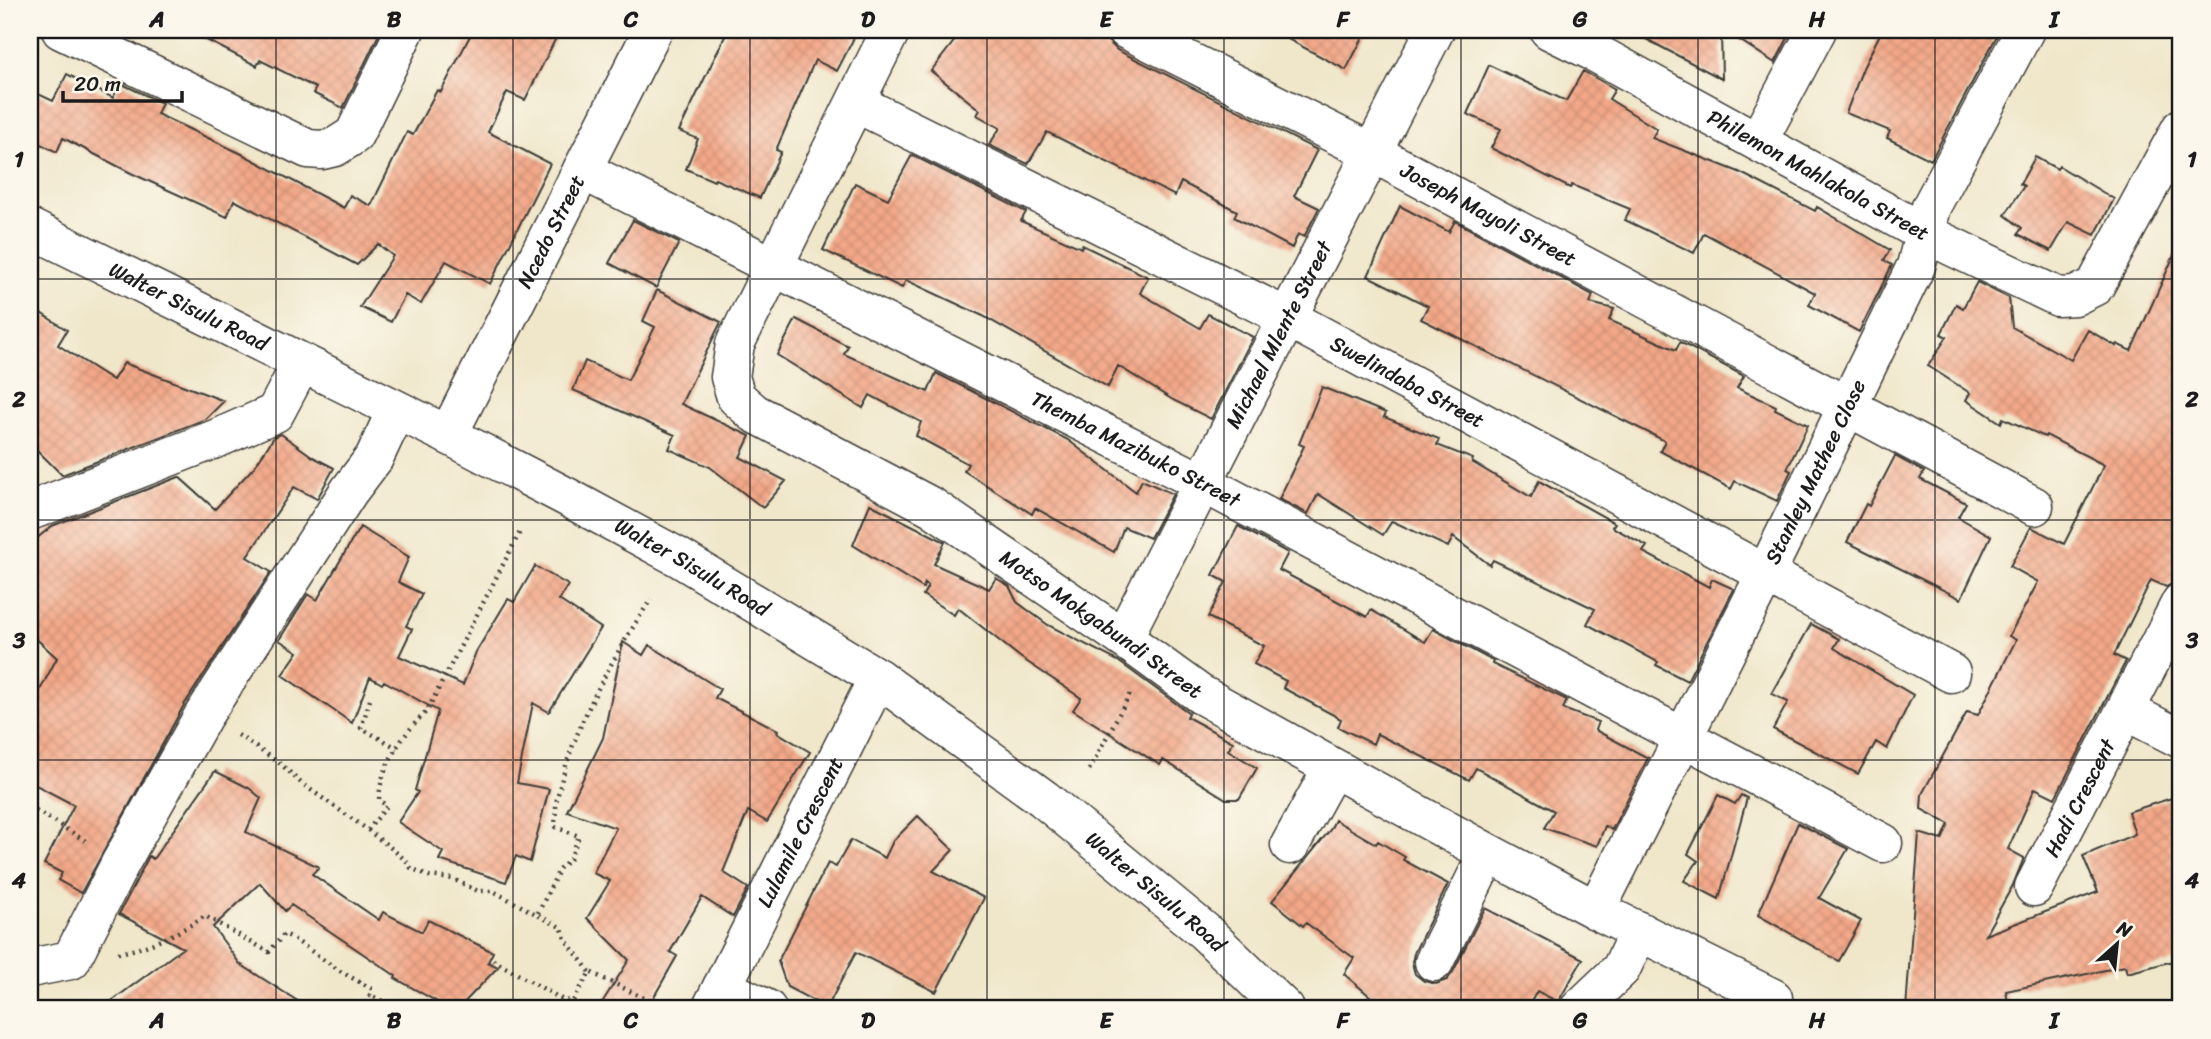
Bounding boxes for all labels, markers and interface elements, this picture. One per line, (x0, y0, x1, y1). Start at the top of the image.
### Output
text: A (148, 0, 165, 40)
text: B (387, 0, 402, 40)
text: C (623, 0, 639, 40)
text: D (861, 0, 876, 40)
text: E (1100, 0, 1115, 40)
text: F (1336, 0, 1351, 40)
text: G (1572, 0, 1588, 40)
text: H (1808, 0, 1826, 40)
text: I (2048, 0, 2060, 40)
scale bar (63, 60, 182, 104)
text: 20 m (74, 65, 121, 103)
street label: Philemon Mahlakola Street (1700, 99, 1937, 252)
text: 1 (14, 139, 24, 180)
text: 1 (2187, 139, 2197, 180)
street label: Joseph Mayoli Street (1392, 151, 1584, 278)
street label: Ncedo Street (506, 168, 596, 295)
street label: Michael Mlente Street (1215, 233, 1344, 435)
street label: Walter Sisulu Road (102, 251, 277, 363)
street label: Swelindaba Street (1323, 325, 1492, 439)
street label: Stanley Mathee Close (1754, 372, 1877, 571)
text: 2 (11, 379, 26, 420)
text: 2 (2184, 379, 2199, 420)
street label: Themba Mazibuko Street (1024, 380, 1249, 519)
street label: Walter Sisulu Road (607, 507, 779, 628)
street label: Motso Mokgabundi Street (991, 539, 1211, 709)
text: 3 (12, 620, 26, 661)
text: 3 (2185, 620, 2199, 661)
street label: Hadi Crescent (2033, 731, 2127, 864)
street label: Lulamile Crescent (746, 750, 854, 914)
street label: Walter Sisulu Road (1077, 821, 1236, 963)
text: 4 (11, 860, 27, 901)
text: 4 (2184, 860, 2200, 901)
north arrow (2082, 909, 2152, 979)
text: N (2110, 911, 2139, 947)
text: A (148, 1000, 165, 1039)
text: B (387, 1000, 402, 1039)
text: C (623, 1000, 639, 1039)
text: D (861, 1000, 876, 1039)
text: E (1100, 1000, 1115, 1039)
text: F (1336, 1000, 1351, 1039)
text: G (1572, 1000, 1588, 1039)
text: H (1808, 1000, 1826, 1039)
text: I (2048, 1000, 2060, 1039)

